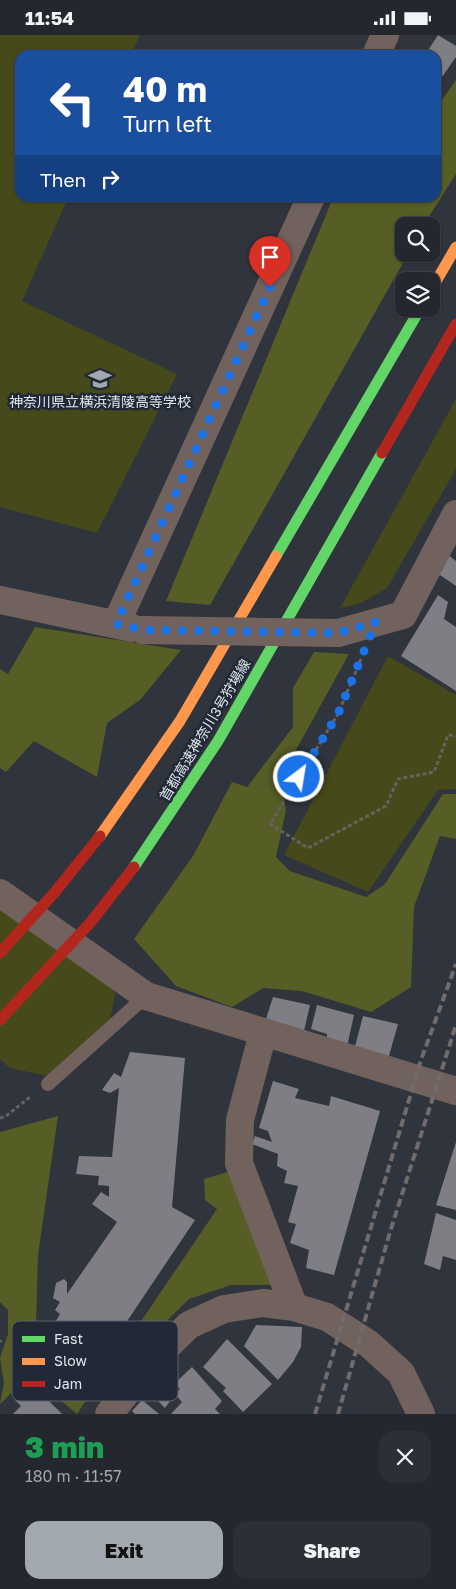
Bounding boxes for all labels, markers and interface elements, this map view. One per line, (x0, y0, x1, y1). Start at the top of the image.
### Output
text: 11:54 (25, 6, 74, 29)
text: 40 m (123, 68, 207, 110)
icon: left (40, 70, 105, 135)
text: Turn left (123, 110, 212, 137)
icon: right (96, 165, 124, 193)
text: Then (40, 168, 86, 191)
map controls (395, 217, 440, 317)
button: search (395, 217, 440, 262)
pin (249, 236, 291, 287)
icon: arrive (256, 243, 284, 271)
button: layers (395, 272, 440, 317)
school or university icon: 神奈川県立横浜清陵高等学校 (87, 366, 113, 392)
place label: 神奈川県立横浜清陵高等学校 (9, 393, 191, 410)
street label: 首都高速神奈川3号狩場線 (156, 656, 254, 804)
position arrow (272, 750, 324, 802)
legend (12, 1321, 178, 1401)
text: Fast (54, 1330, 83, 1347)
text: Slow (54, 1352, 87, 1369)
text: Jam (54, 1375, 82, 1392)
text: 3 min (25, 1429, 104, 1465)
button: close (379, 1431, 431, 1483)
text: 180 m · 11:57 (25, 1466, 121, 1486)
button: Exit (25, 1521, 223, 1579)
button: Share (233, 1521, 431, 1579)

